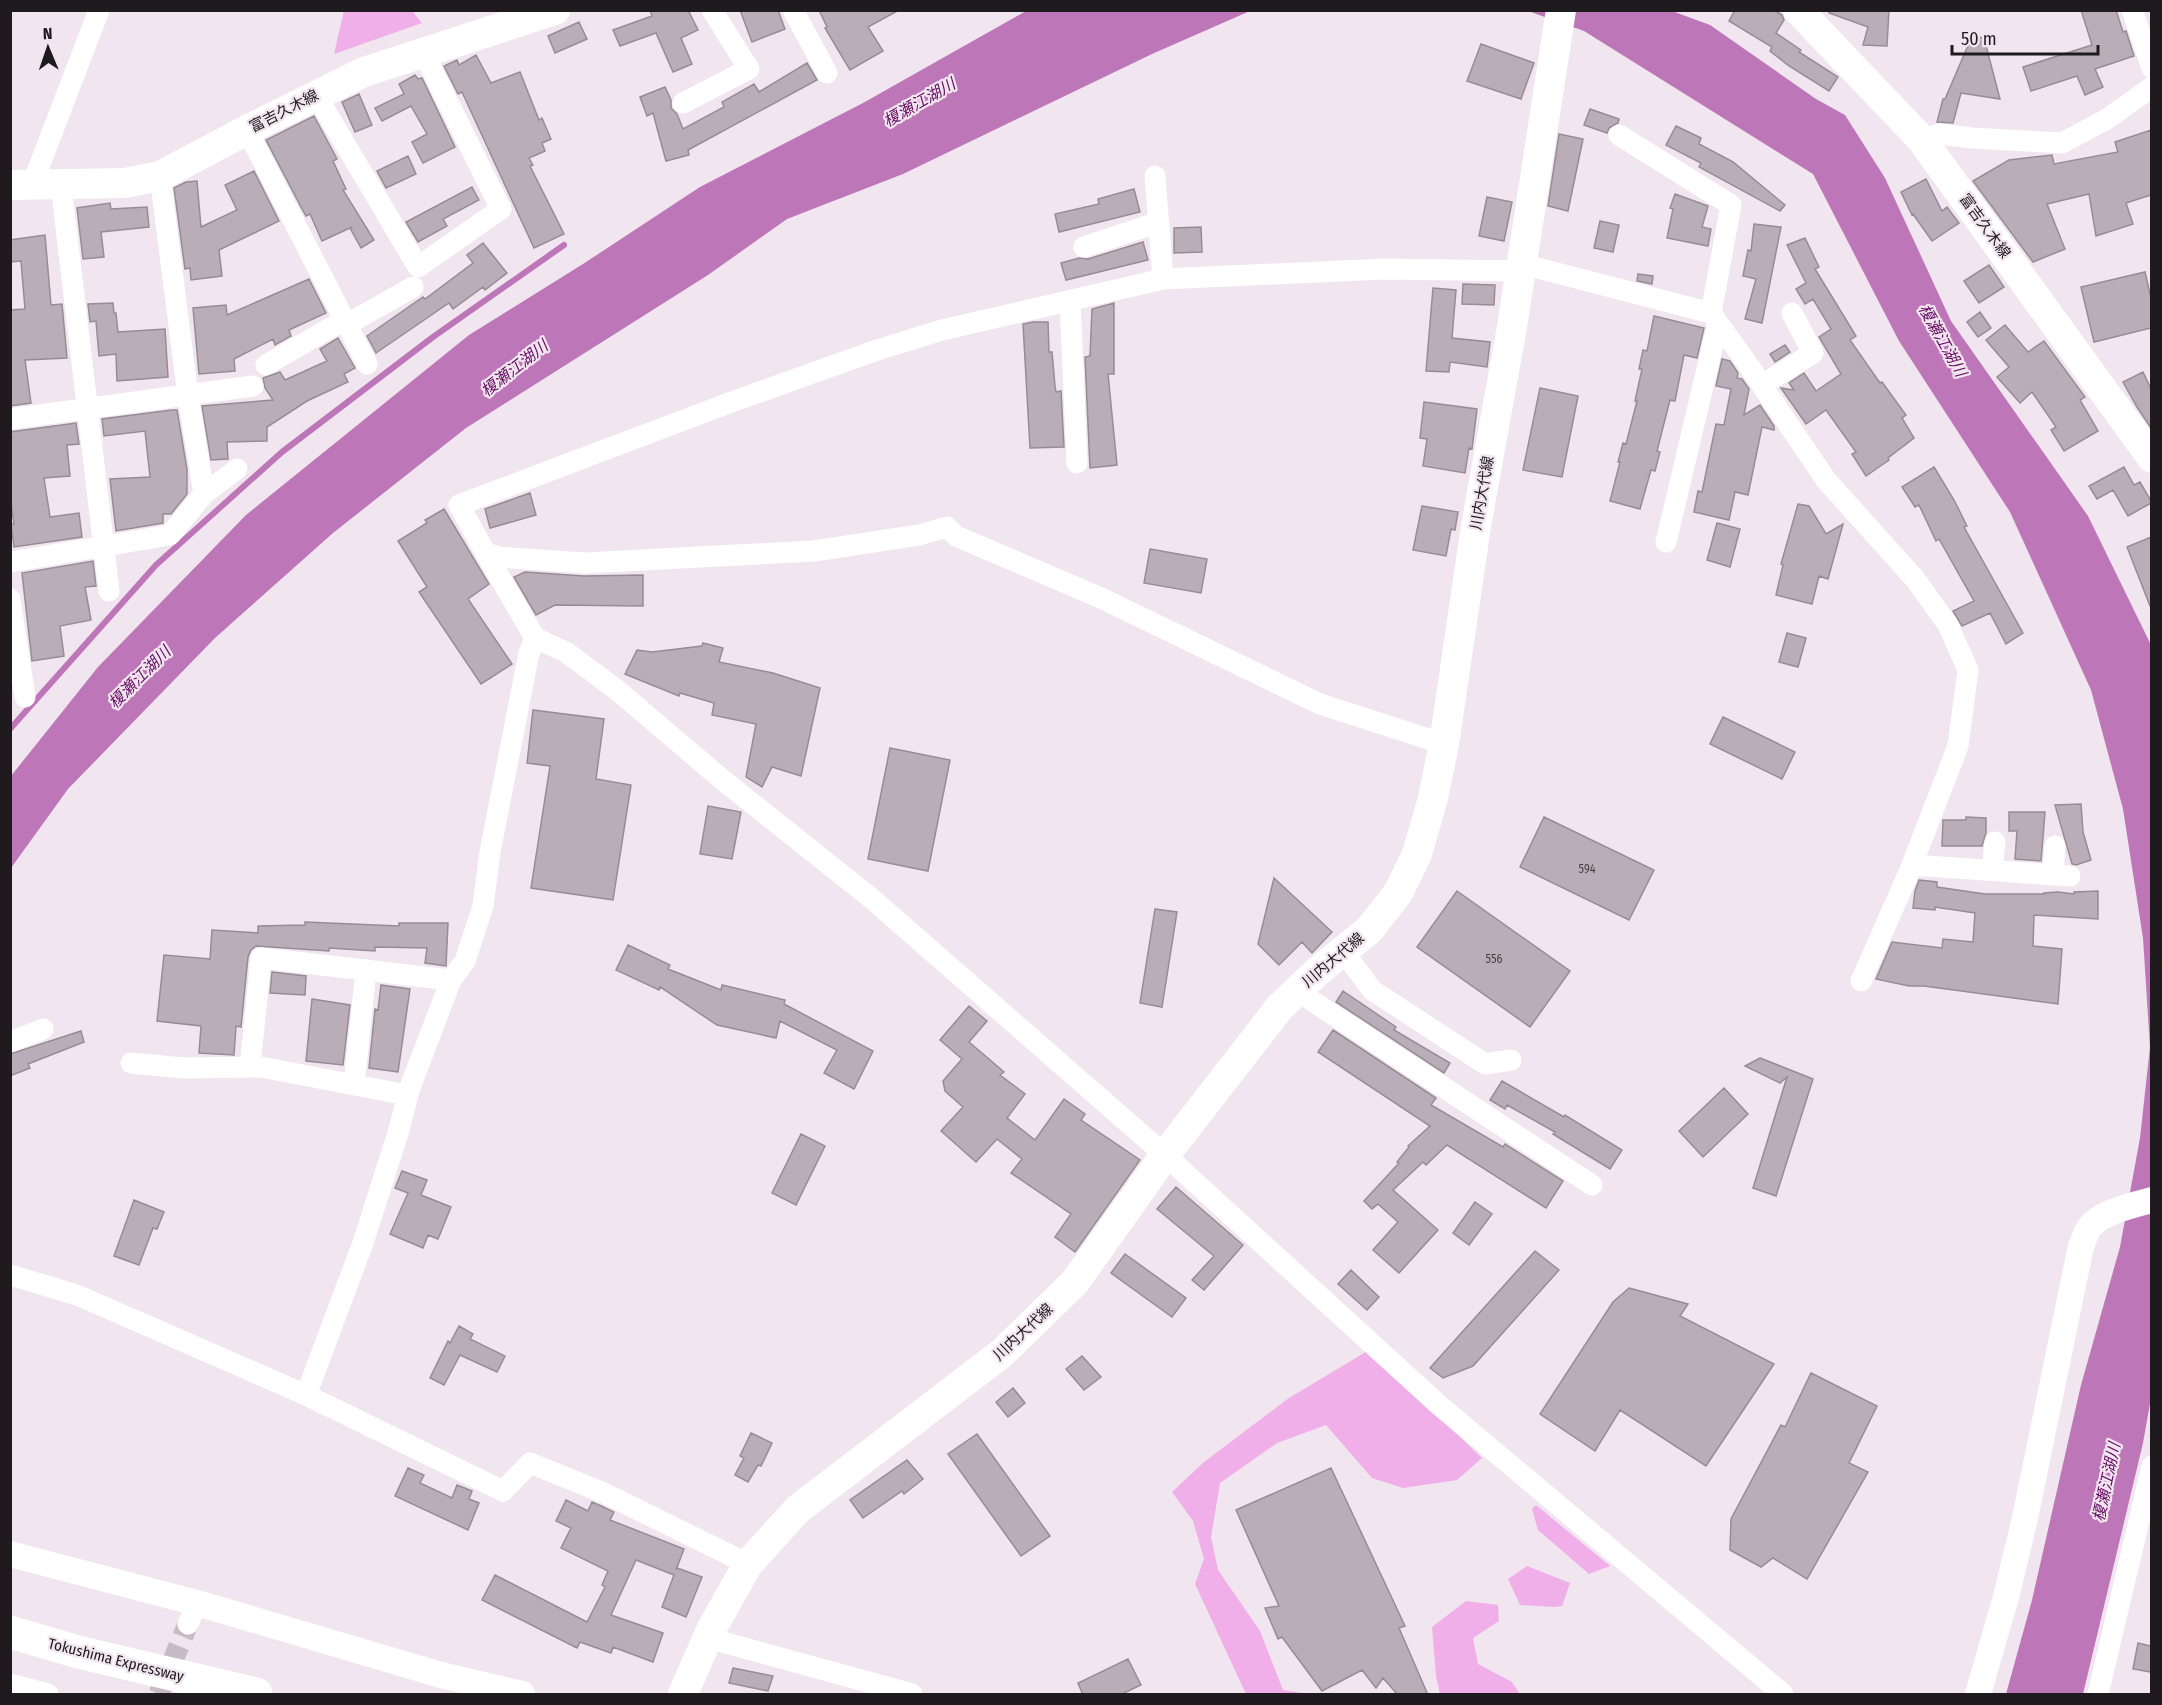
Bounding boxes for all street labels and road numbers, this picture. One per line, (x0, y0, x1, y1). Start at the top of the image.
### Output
street label: 富吉久木線 (246, 86, 322, 136)
street label: 富吉久木線 (1956, 190, 2014, 262)
street label: 川内大代線 (1467, 454, 1497, 532)
street label: 川内大代線 (1298, 929, 1368, 991)
street label: 川内大代線 (989, 1300, 1057, 1364)
street label: Tokushima Expressway (46, 1634, 186, 1686)

